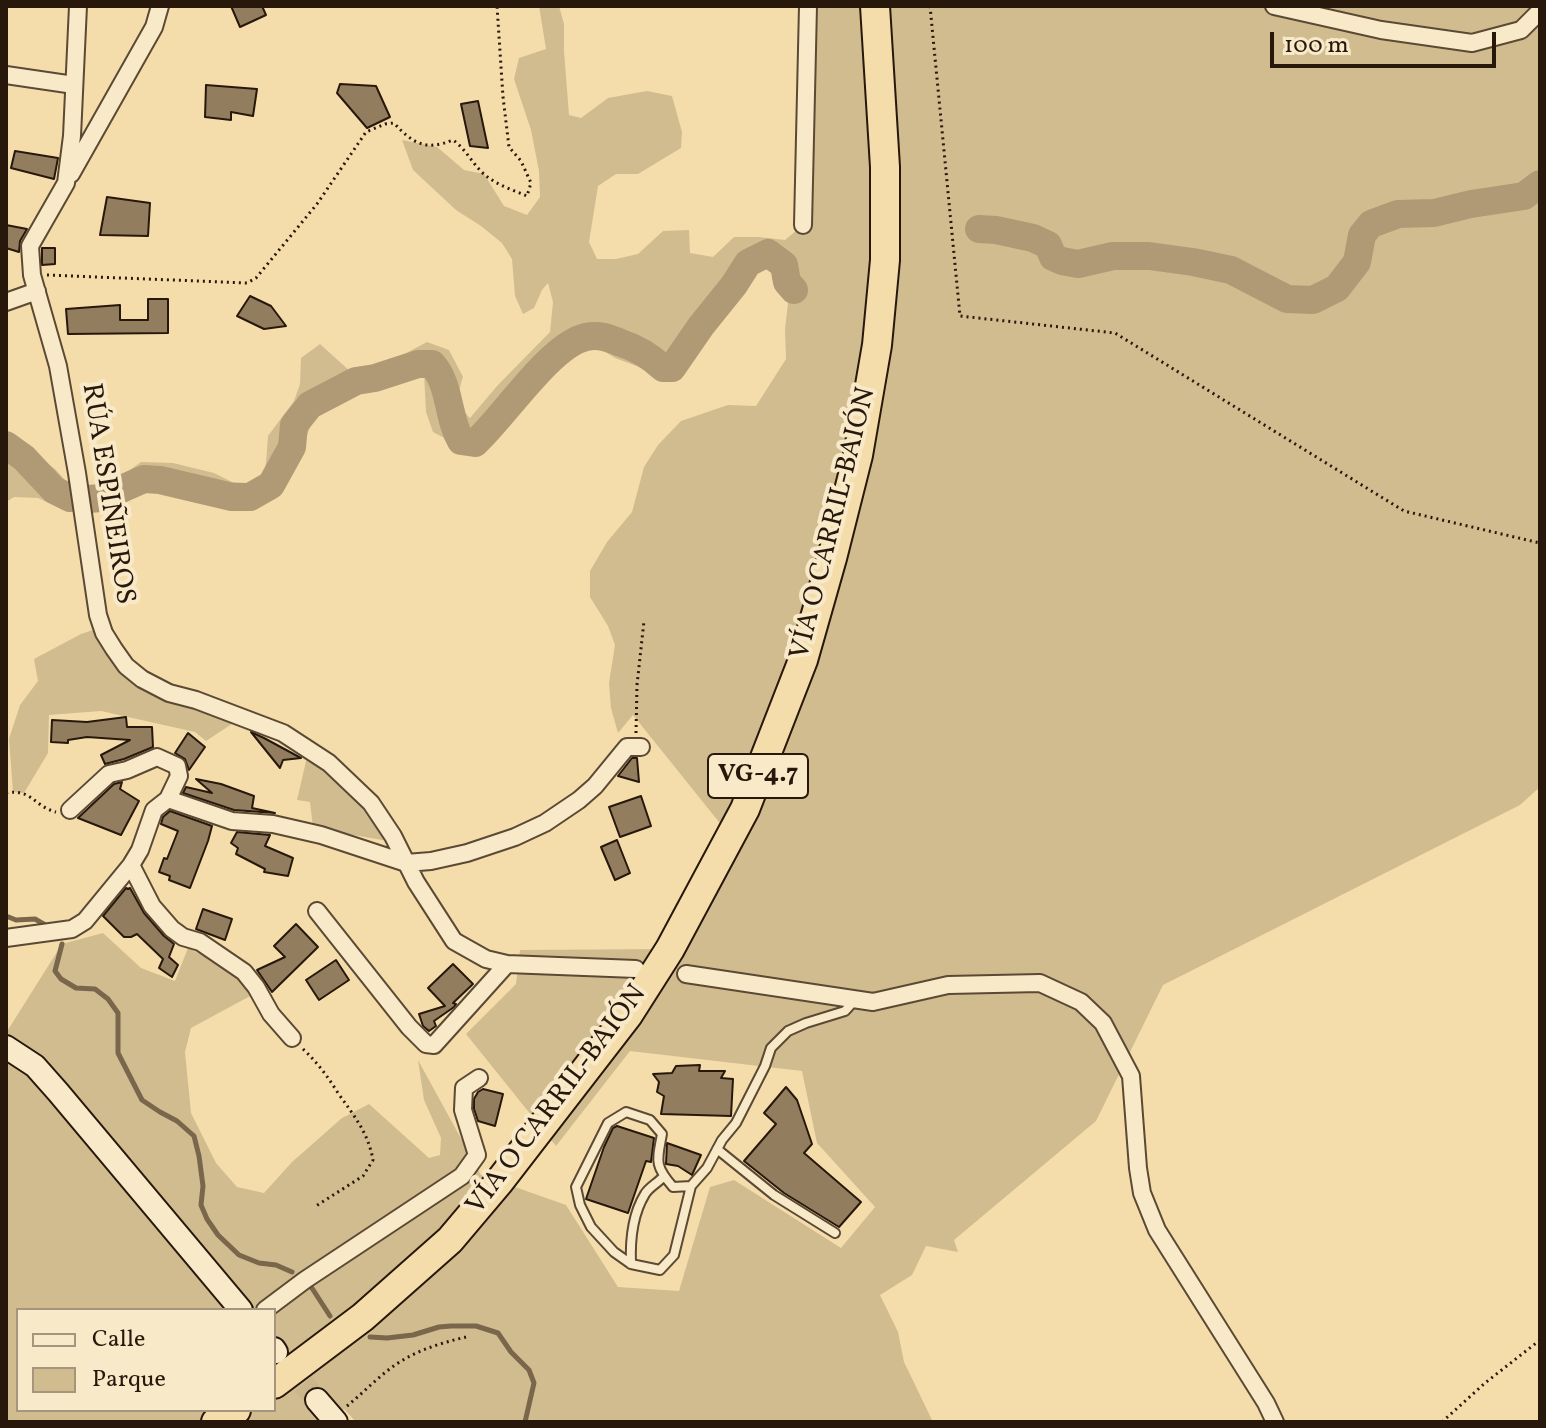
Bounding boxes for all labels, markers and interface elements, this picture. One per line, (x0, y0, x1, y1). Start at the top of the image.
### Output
scale bar (1274, 16, 1500, 66)
text: 100 m (1284, 29, 1349, 63)
street label: RÚA ESPIÑEIROS (72, 381, 140, 607)
street label: VÍA O CARRIL-BAIÓN (785, 385, 885, 663)
road number: VG-4.7 (708, 754, 808, 798)
street label: VÍA O CARRIL-BAIÓN (461, 979, 655, 1223)
legend (16, 1308, 276, 1412)
text: Calle (92, 1323, 145, 1357)
text: Parque (92, 1363, 166, 1397)

